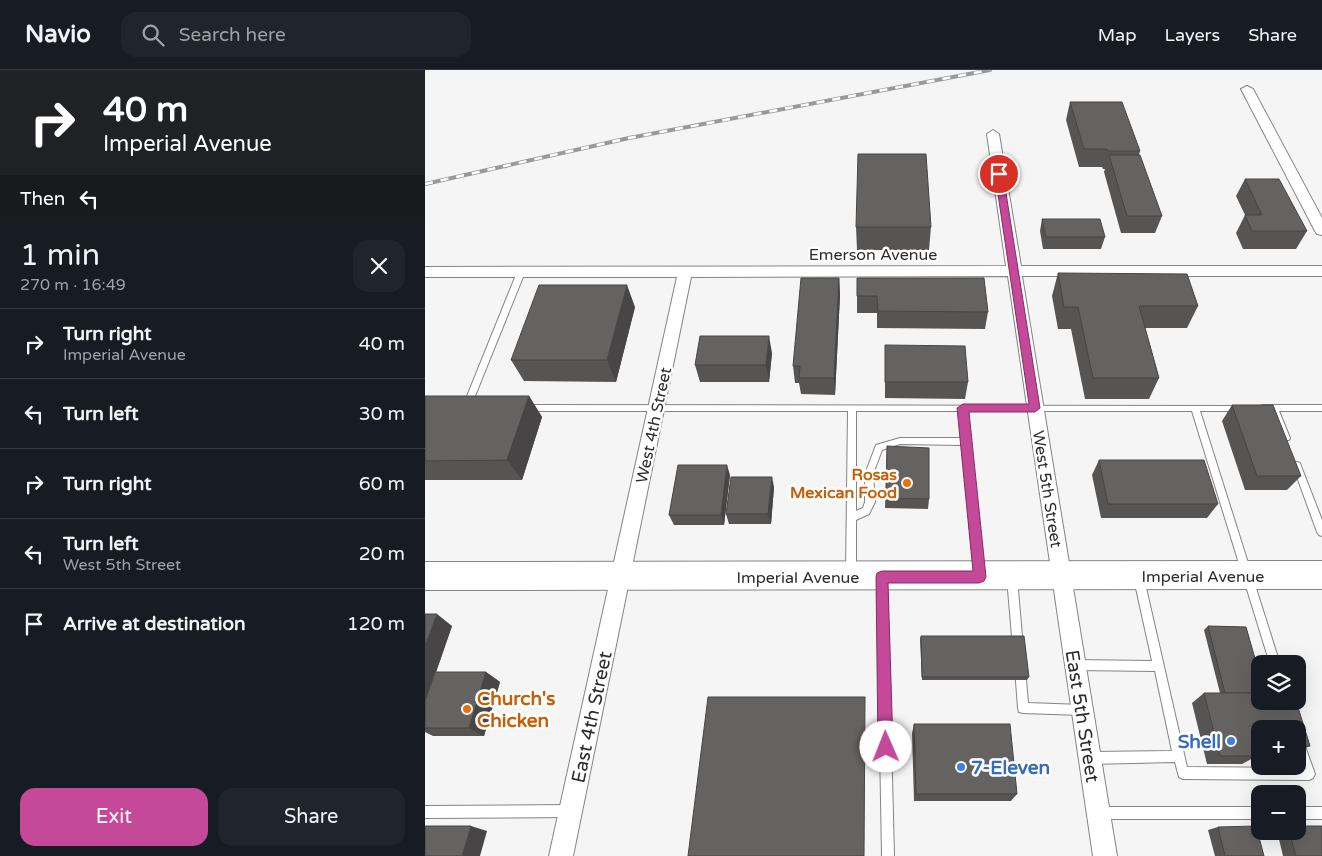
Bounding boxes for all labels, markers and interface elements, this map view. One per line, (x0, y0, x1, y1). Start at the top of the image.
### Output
search box (121, 12, 471, 57)
text: Navio (25, 20, 91, 49)
icon: search (139, 21, 167, 49)
text: Search here (179, 24, 286, 46)
text: Map (1098, 24, 1137, 46)
text: Layers (1165, 24, 1220, 46)
text: Share (1248, 24, 1297, 46)
text: 40 m (103, 89, 188, 131)
icon: right (20, 90, 85, 155)
text: Imperial Avenue (103, 131, 272, 157)
pin (978, 153, 1020, 195)
icon: arrive (985, 160, 1013, 188)
icon: left (75, 185, 103, 213)
text: Then (20, 188, 65, 210)
text: 1 min (20, 237, 100, 274)
button: close (353, 240, 405, 292)
street label: Emerson Avenue (809, 245, 937, 265)
text: 270 m · 16:49 (20, 275, 126, 295)
text: Turn right (63, 323, 151, 345)
icon: right (20, 330, 48, 358)
text: 40 m (359, 333, 405, 355)
text: Imperial Avenue (63, 345, 186, 365)
street label: West 4th Street (632, 365, 676, 485)
icon: left (20, 400, 48, 428)
text: Turn left (63, 403, 139, 425)
text: 30 m (359, 403, 405, 425)
street label: West 5th Street (1028, 429, 1066, 549)
place label: Rosas Mexican Food (790, 465, 897, 503)
icon: right (20, 470, 48, 498)
text: Turn right (63, 473, 151, 495)
text: 60 m (359, 473, 405, 495)
marker: Rosas Mexican Food (901, 477, 913, 489)
text: Turn left (63, 533, 139, 555)
icon: left (20, 540, 48, 568)
text: 20 m (359, 543, 405, 565)
text: West 5th Street (63, 555, 181, 575)
street label: Imperial Avenue (1142, 567, 1264, 587)
street label: Imperial Avenue (737, 568, 859, 588)
icon: arrive (20, 610, 48, 638)
text: Arrive at destination (63, 613, 246, 635)
text: 120 m (347, 613, 405, 635)
street label: East 5th Street (1061, 648, 1103, 784)
street label: East 4th Street (567, 649, 617, 785)
map controls (1251, 655, 1306, 840)
button: layers (1251, 655, 1306, 710)
place label: Church's Chicken (477, 688, 555, 732)
marker: Church's Chicken (461, 703, 473, 715)
position arrow (859, 720, 911, 772)
button: + (1251, 720, 1306, 775)
place label: Shell (1178, 731, 1221, 753)
marker: Shell (1225, 735, 1237, 747)
place label: 7-Eleven (971, 757, 1050, 779)
marker: 7-Eleven (955, 761, 967, 773)
button: − (1251, 785, 1306, 840)
button: Exit (20, 788, 208, 846)
button: Share (218, 788, 405, 846)

